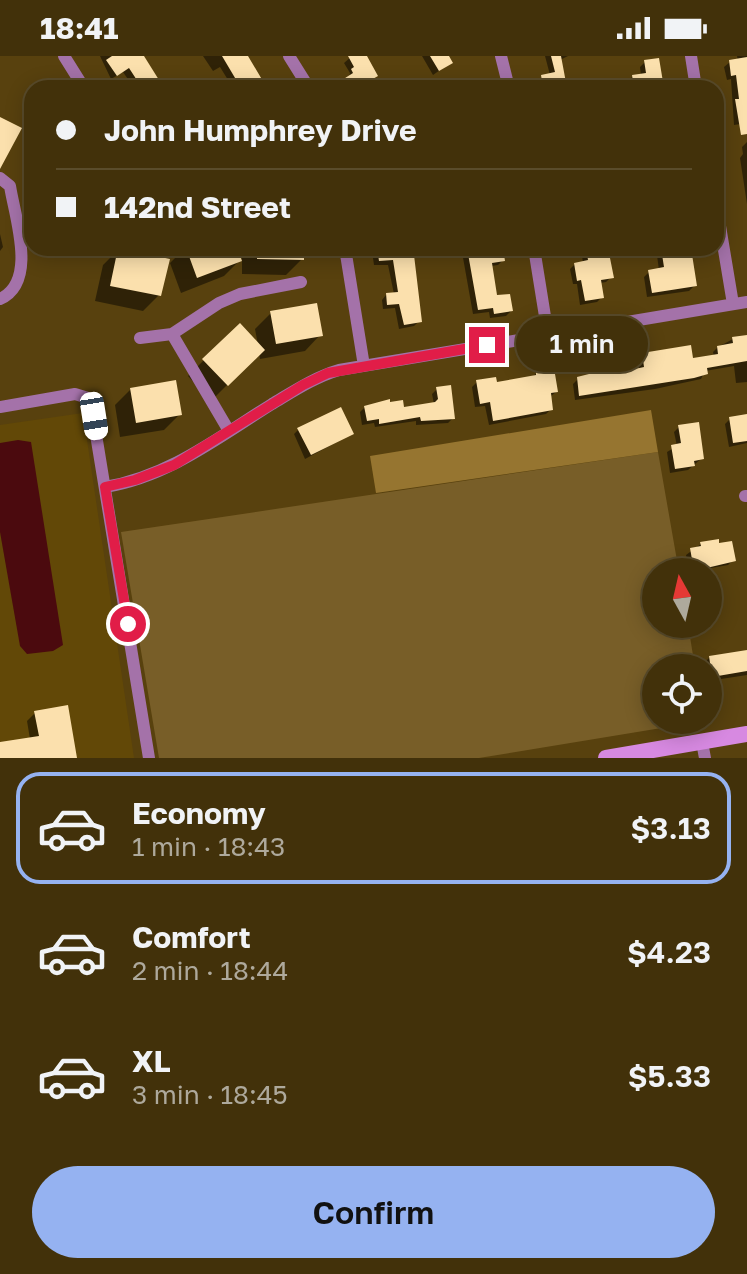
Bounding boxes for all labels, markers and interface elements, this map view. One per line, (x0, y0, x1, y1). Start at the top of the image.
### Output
text: 18:41 (40, 10, 118, 46)
text: John Humphrey Drive (104, 112, 417, 148)
text: 142nd Street (104, 189, 291, 225)
callout: 1 min (515, 317, 647, 373)
route end (469, 327, 505, 363)
text: 1 min (549, 328, 615, 359)
car (78, 390, 110, 442)
north arrow (642, 558, 722, 638)
map controls (642, 558, 722, 734)
route start (110, 606, 146, 642)
button: locate (642, 654, 722, 734)
icon: car (36, 792, 108, 864)
text: Economy (132, 795, 266, 831)
text: $3.13 (631, 810, 711, 846)
text: 1 min · 18:43 (132, 831, 285, 862)
icon: car (36, 916, 108, 988)
text: Comfort (132, 919, 251, 955)
text: $4.23 (627, 934, 711, 970)
text: 2 min · 18:44 (132, 955, 288, 986)
icon: car (36, 1040, 108, 1112)
text: XL (132, 1043, 171, 1079)
text: $5.33 (628, 1058, 711, 1094)
text: 3 min · 18:45 (132, 1079, 288, 1110)
button: Confirm (32, 1166, 715, 1258)

